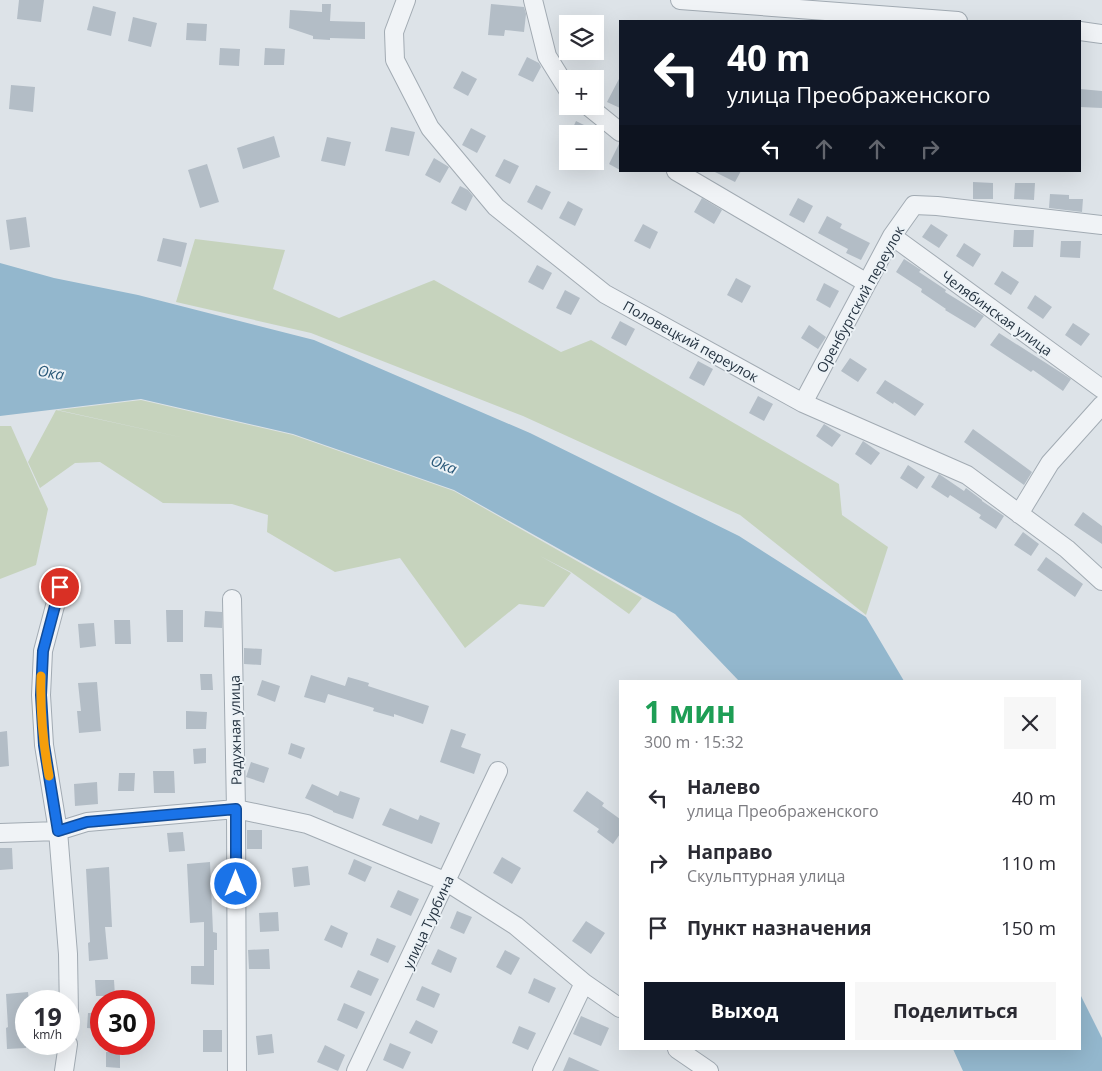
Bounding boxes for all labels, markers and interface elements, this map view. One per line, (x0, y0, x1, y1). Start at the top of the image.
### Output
map controls (559, 15, 604, 170)
button: layers (559, 15, 604, 60)
text: 40 m (727, 34, 810, 81)
icon: left (644, 40, 709, 105)
button: + (559, 70, 604, 115)
text: улица Преображенского (727, 79, 990, 109)
button: − (559, 125, 604, 170)
icon: left (757, 135, 785, 163)
icon: ahead (810, 135, 838, 163)
icon: ahead (863, 135, 891, 163)
icon: right (916, 135, 944, 163)
street label: Оренбургский переулок (812, 222, 909, 376)
street label: Челябинская улица (938, 266, 1056, 360)
street label: Половецкий переулок (620, 296, 763, 387)
water label: Ока (36, 360, 66, 384)
water label: Ока (428, 450, 460, 478)
pin (39, 566, 81, 608)
icon: arrive (46, 573, 74, 601)
street label: Радужная улица (225, 675, 245, 785)
text: 1 мин (644, 691, 736, 732)
button: close (1004, 697, 1056, 749)
text: 300 m · 15:32 (644, 731, 744, 753)
text: Налево (687, 774, 760, 800)
icon: left (644, 784, 672, 812)
text: 40 m (1012, 785, 1056, 811)
text: улица Преображенского (687, 800, 879, 822)
text: Направо (687, 839, 773, 865)
icon: right (644, 849, 672, 877)
text: 110 m (1001, 850, 1056, 876)
position arrow (209, 857, 261, 909)
text: Скульптурная улица (687, 865, 846, 887)
street label: улица Турбина (398, 872, 458, 972)
icon: arrive (644, 914, 672, 942)
text: Пункт назначения (687, 915, 872, 941)
text: 150 m (1001, 915, 1056, 941)
button: Выход (644, 982, 845, 1040)
button: Поделиться (855, 982, 1056, 1040)
speed limit sign: 30 (90, 990, 155, 1055)
text: 19 (33, 999, 62, 1033)
text: km/h (33, 1026, 62, 1043)

